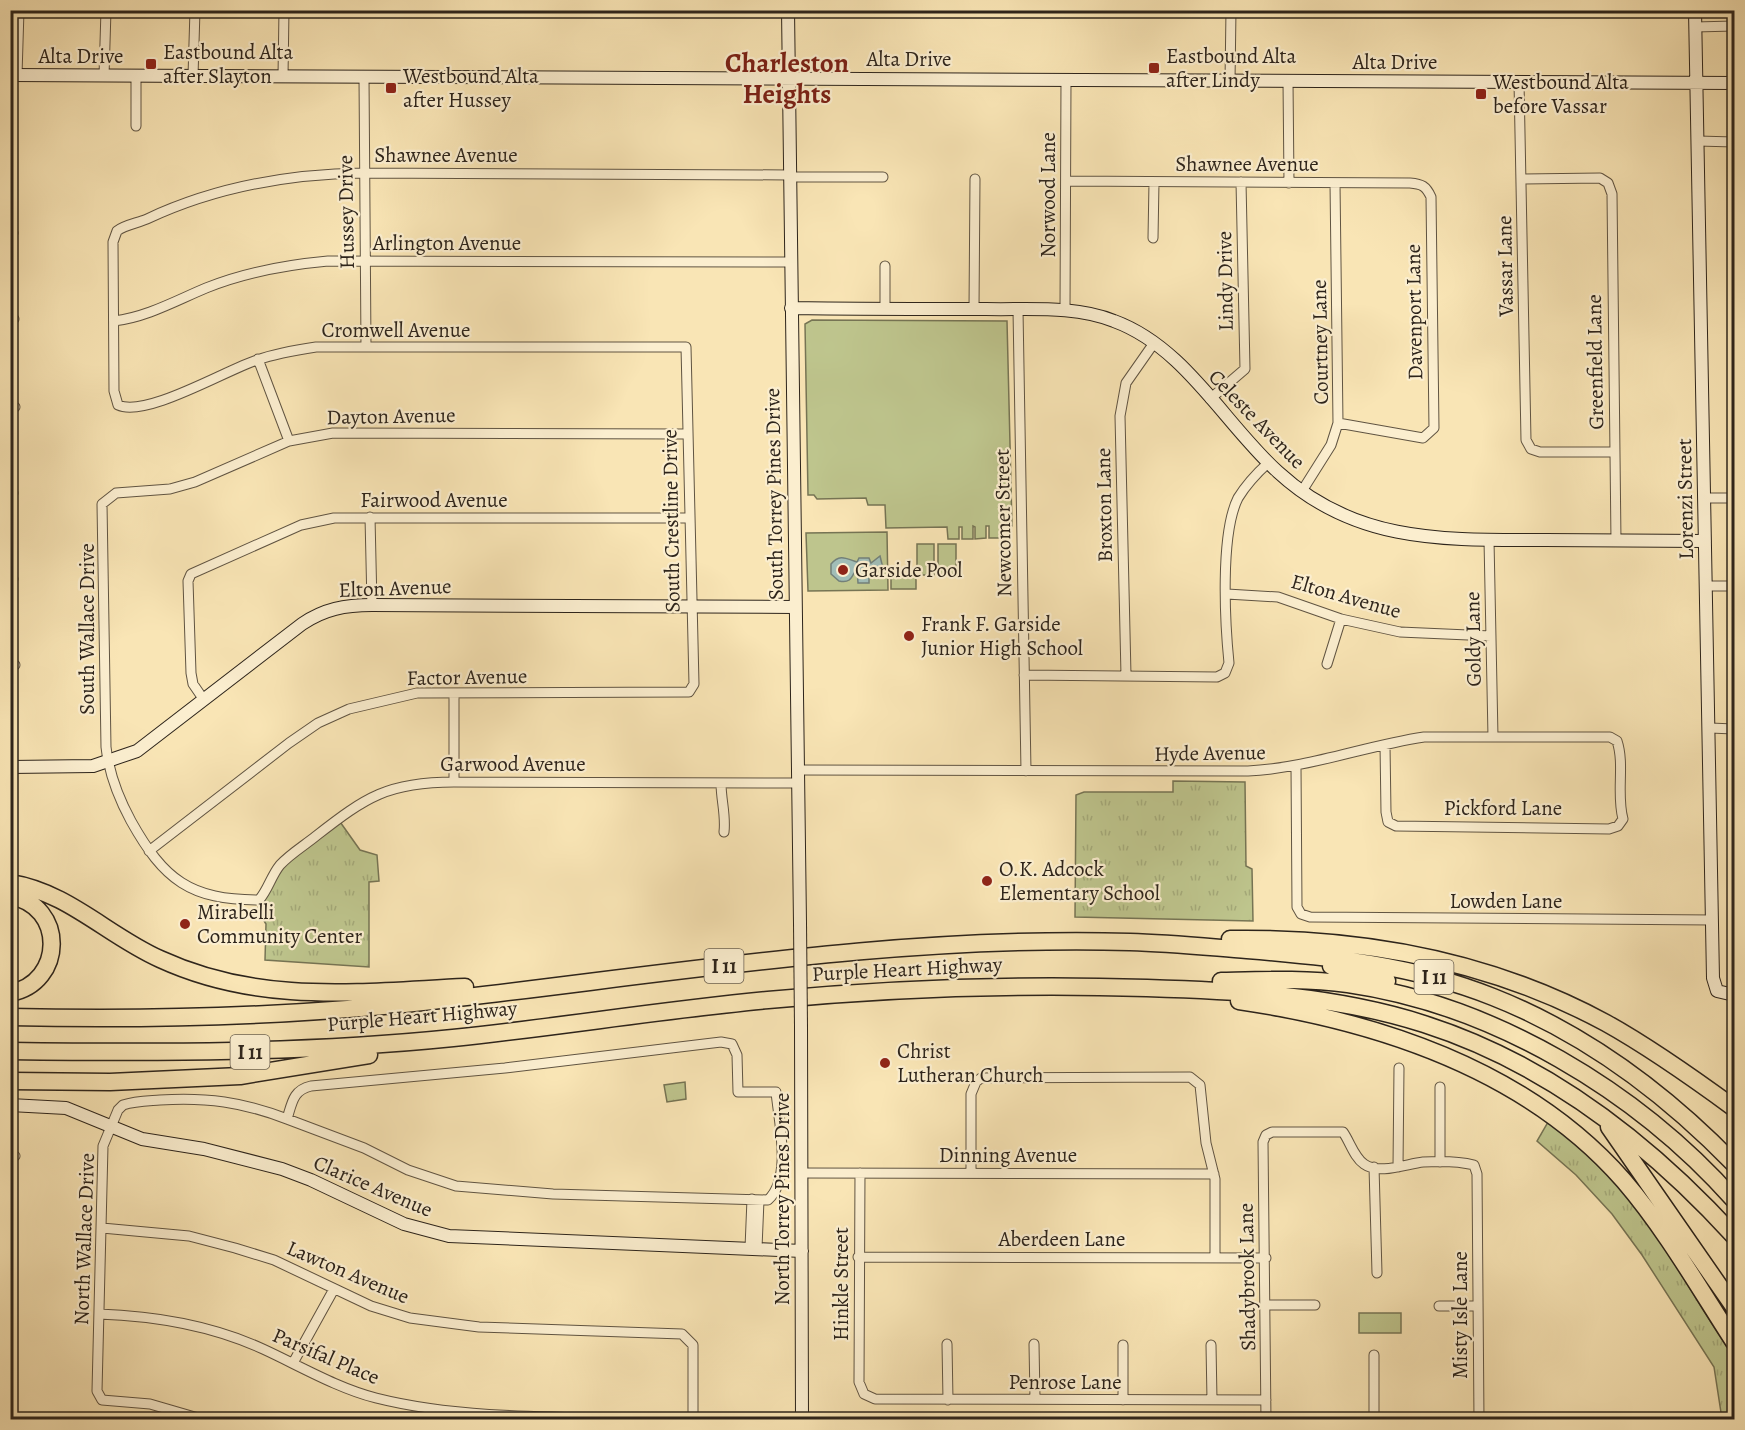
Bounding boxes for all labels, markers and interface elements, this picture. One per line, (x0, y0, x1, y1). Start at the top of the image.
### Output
place label: Eastbound Alta after Slayton (163, 38, 293, 90)
street label: Alta Drive (38, 42, 124, 70)
place label: Eastbound Alta after Lindy (1166, 42, 1296, 94)
district label: Charleston Heights (725, 45, 849, 112)
street label: Alta Drive (866, 45, 952, 73)
street label: Alta Drive (1352, 48, 1438, 76)
marker: Eastbound Alta after Slayton (144, 57, 158, 71)
marker: Eastbound Alta after Lindy (1147, 61, 1161, 75)
place label: Westbound Alta after Hussey (402, 62, 539, 114)
place label: Westbound Alta before Vassar (1492, 68, 1629, 120)
marker: Westbound Alta after Hussey (384, 81, 398, 95)
marker: Westbound Alta before Vassar (1474, 87, 1488, 101)
street label: Norwood Lane (1034, 132, 1062, 258)
street label: Shawnee Avenue (374, 141, 518, 169)
street label: Shawnee Avenue (1175, 150, 1319, 178)
street label: Hussey Drive (331, 155, 361, 269)
street label: Vassar Lane (1490, 215, 1520, 318)
street label: Arlington Avenue (372, 229, 521, 257)
street label: Lindy Drive (1210, 231, 1240, 331)
street label: Davenport Lane (1399, 244, 1429, 380)
street label: Courtney Lane (1305, 279, 1335, 405)
street label: Greenfield Lane (1580, 294, 1610, 430)
street label: Cromwell Avenue (322, 316, 470, 344)
street label: Celeste Avenue (1202, 363, 1312, 475)
street label: South Torrey Pines Drive (758, 388, 790, 600)
street label: Dayton Avenue (326, 401, 456, 431)
street label: South Crestline Drive (655, 429, 687, 613)
street label: Lorenzi Street (1670, 438, 1700, 560)
street label: Broxton Lane (1089, 447, 1119, 563)
street label: Newcomer Street (988, 449, 1018, 597)
street label: Fairwood Avenue (360, 486, 508, 514)
street label: South Wallace Drive (73, 543, 101, 715)
place label: Garside Pool (855, 556, 963, 584)
marker: Garside Pool (836, 563, 850, 577)
street label: Elton Avenue (1288, 567, 1404, 625)
street label: Elton Avenue (338, 572, 452, 604)
street label: Goldy Lane (1458, 591, 1488, 687)
place label: Frank F. Garside Junior High School (921, 610, 1083, 662)
marker: Frank F. Garside Junior High School (902, 629, 916, 643)
street label: Factor Avenue (406, 662, 528, 692)
street label: Hyde Avenue (1154, 738, 1266, 768)
street label: Garwood Avenue (440, 750, 586, 778)
street label: Pickford Lane (1444, 794, 1562, 822)
place label: O.K. Adcock Elementary School (999, 855, 1160, 907)
marker: O.K. Adcock Elementary School (980, 874, 994, 888)
street label: Lowden Lane (1450, 887, 1562, 915)
place label: Mirabelli Community Center (197, 898, 362, 950)
marker: Mirabelli Community Center (178, 917, 192, 931)
road number: I 11 (704, 949, 744, 983)
street label: Purple Heart Highway (811, 950, 1004, 988)
road number: I 11 (1414, 960, 1454, 994)
street label: Purple Heart Highway (326, 994, 519, 1038)
road number: I 11 (230, 1035, 270, 1069)
place label: Christ Lutheran Church (897, 1037, 1044, 1089)
marker: Christ Lutheran Church (878, 1056, 892, 1070)
street label: North Torrey Pines Drive (768, 1093, 796, 1305)
street label: Dinning Avenue (939, 1141, 1077, 1169)
street label: Clarice Avenue (309, 1148, 437, 1224)
street label: North Wallace Drive (67, 1152, 101, 1326)
street label: Shadybrook Lane (1232, 1203, 1262, 1351)
street label: Aberdeen Lane (998, 1225, 1125, 1253)
street label: Hinkle Street (827, 1227, 855, 1341)
street label: Lawton Avenue (282, 1234, 414, 1310)
street label: Misty Isle Lane (1446, 1251, 1474, 1379)
street label: Parsifal Place (268, 1321, 384, 1391)
street label: Penrose Lane (1008, 1368, 1122, 1396)

